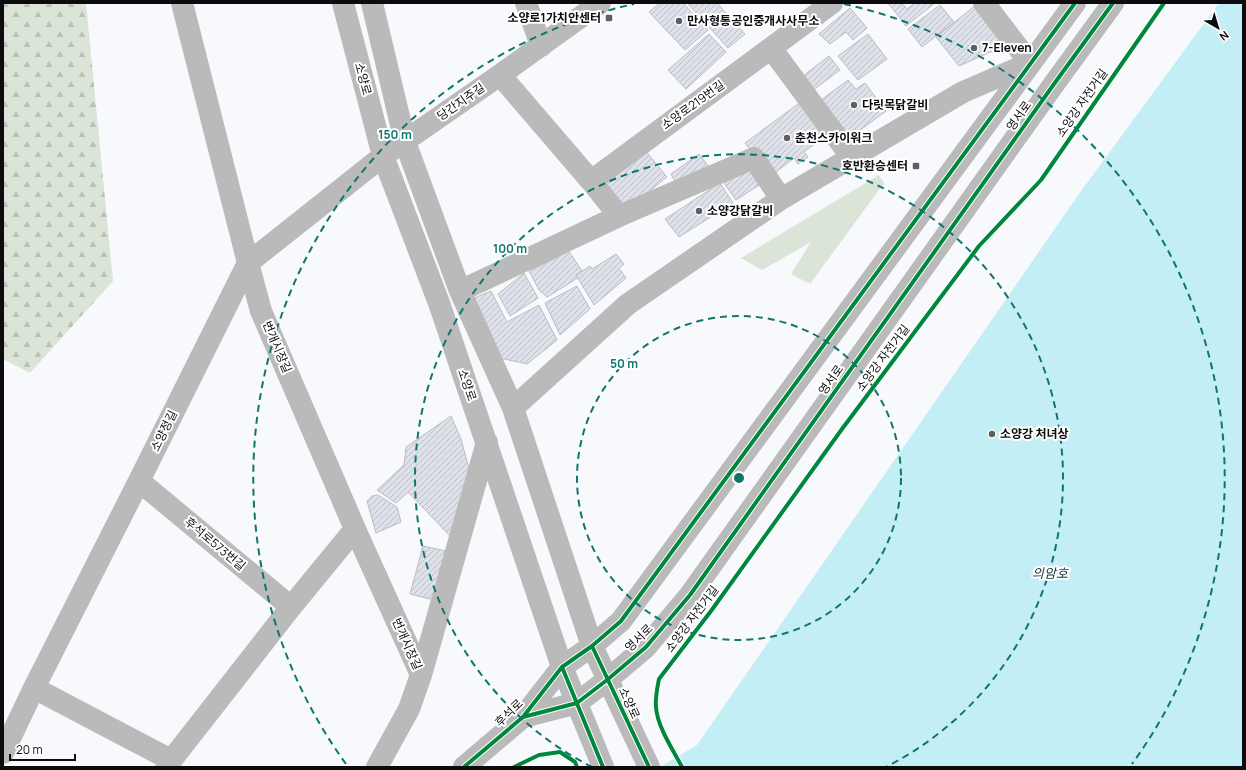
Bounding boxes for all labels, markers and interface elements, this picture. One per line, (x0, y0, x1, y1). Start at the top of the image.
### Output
north arrow (1198, 8, 1238, 48)
place label: 소양로1가치안센터 (507, 9, 601, 26)
place label: 만사형통공인중개사사무소 (687, 12, 819, 29)
marker: 소양로1가치안센터 (604, 13, 614, 23)
marker: 만사형통공인중개사사무소 (674, 16, 684, 26)
text: N (1217, 28, 1232, 45)
place label: 7-Eleven (982, 39, 1032, 56)
marker: 7-Eleven (969, 43, 979, 53)
street label: 소양로 (351, 61, 376, 97)
street label: 소양강 자전거길 (1052, 65, 1111, 140)
street label: 소양로219번길 (658, 76, 728, 133)
street label: 당간지주길 (433, 79, 488, 124)
place label: 다릿목닭갈비 (862, 96, 928, 113)
street label: 영서로 (1002, 97, 1035, 134)
marker: 다릿목닭갈비 (849, 100, 859, 110)
text: 150 m (378, 126, 412, 143)
place label: 춘천스카이워크 (795, 129, 872, 146)
marker: 춘천스카이워크 (782, 133, 792, 143)
place label: 호반환승센터 (842, 157, 908, 174)
marker: 호반환승센터 (911, 161, 921, 171)
place label: 소양강닭갈비 (707, 202, 773, 219)
marker: 소양강닭갈비 (694, 206, 704, 216)
text: 100 m (493, 240, 527, 257)
street label: 번개시장길 (259, 318, 296, 376)
street label: 소양강 자전거길 (852, 321, 913, 395)
text: 50 m (610, 355, 638, 372)
street label: 영서로 (814, 361, 847, 398)
street label: 소양로 (454, 366, 481, 403)
street label: 소양정길 (146, 407, 181, 454)
place label: 소양강 처녀상 (1000, 425, 1069, 442)
marker: 소양강 처녀상 (987, 429, 997, 439)
centre of rings (732, 471, 746, 485)
street label: 후석로573번길 (181, 513, 249, 574)
water label: 의암호 (1032, 564, 1069, 582)
street label: 소양강 자전거길 (661, 582, 722, 656)
street label: 번개시장길 (388, 615, 426, 672)
street label: 영서로 (621, 620, 656, 655)
street label: 소양로 (615, 684, 644, 721)
street label: 후석로 (491, 695, 526, 730)
scale bar (10, 736, 75, 762)
text: 20 m (16, 741, 43, 758)

